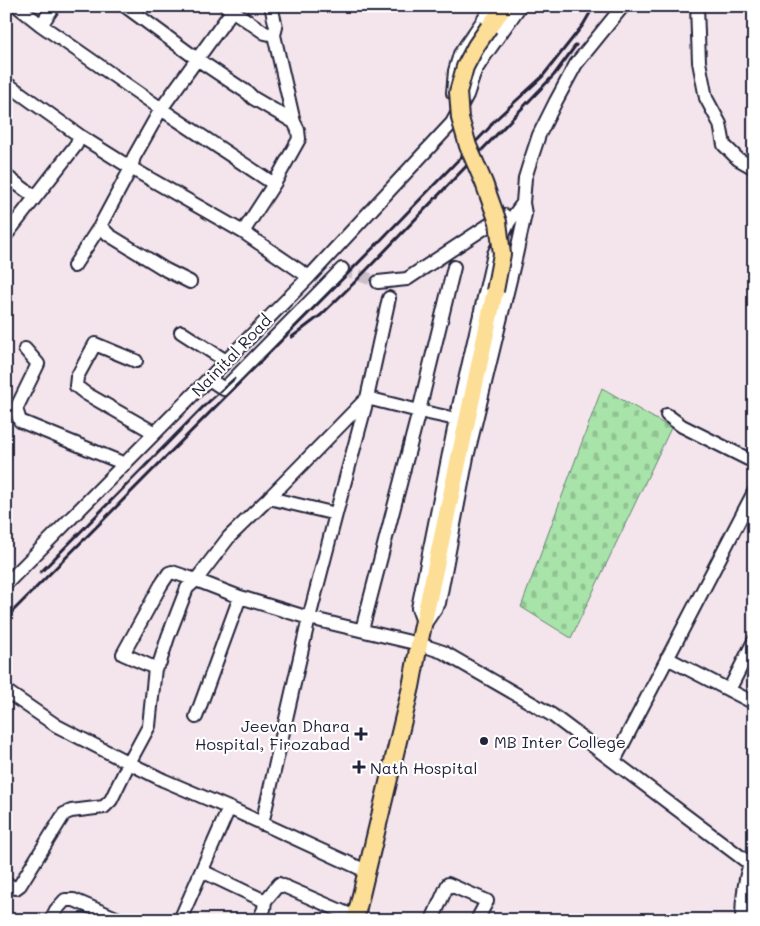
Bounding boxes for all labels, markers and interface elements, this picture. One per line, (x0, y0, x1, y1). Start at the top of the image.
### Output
street label: Nainital Road (186, 309, 276, 401)
place label: Jeevan Dhara Hospital, Firozabad (195, 715, 350, 754)
marker: Jeevan Dhara Hospital, Firozabad (354, 727, 368, 741)
place label: MB Inter College (494, 731, 626, 752)
marker: MB Inter College (478, 735, 490, 747)
place label: Nath Hospital (370, 757, 477, 778)
marker: Nath Hospital (352, 760, 366, 774)

